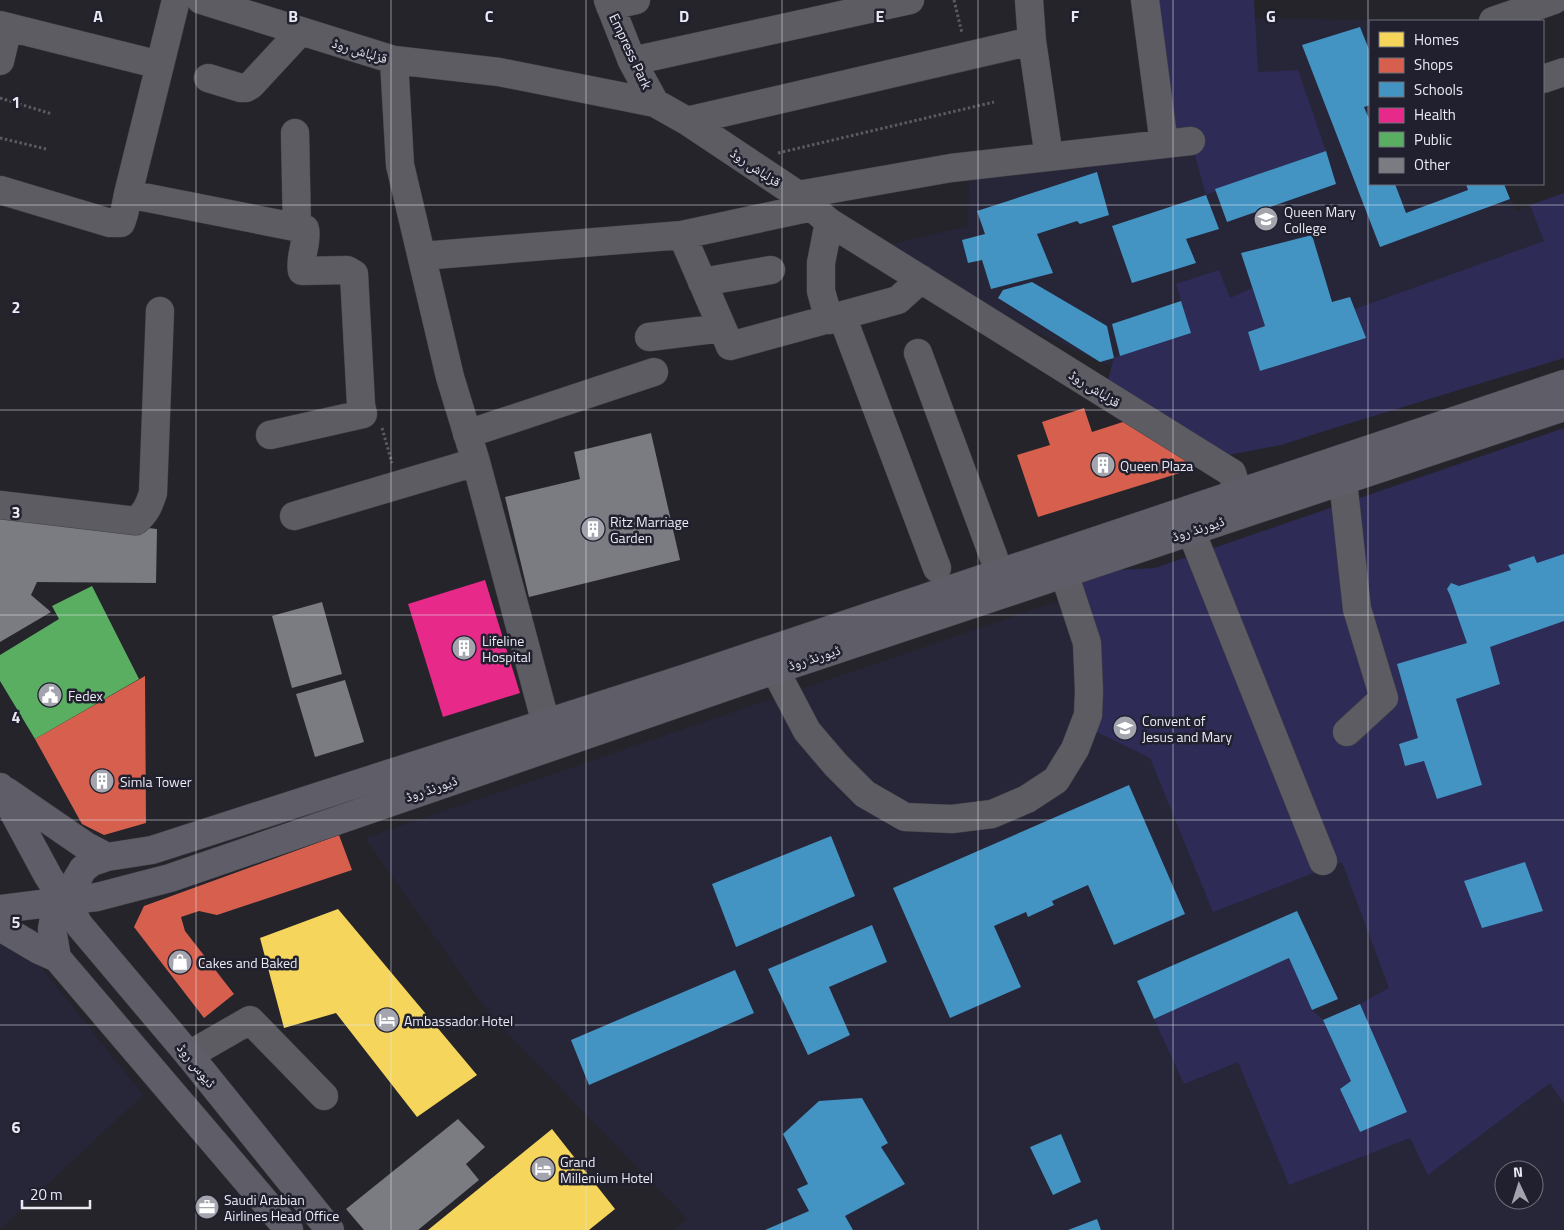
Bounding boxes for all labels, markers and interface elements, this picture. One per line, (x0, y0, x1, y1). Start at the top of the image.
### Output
text: A (93, 4, 103, 28)
text: B (288, 4, 298, 28)
text: C (485, 4, 494, 28)
text: D (679, 4, 689, 28)
text: E (876, 4, 885, 28)
text: F (1071, 4, 1080, 28)
text: G (1266, 4, 1276, 28)
street label: Empress Park (604, 10, 658, 93)
legend (1369, 20, 1544, 185)
text: Homes (1414, 28, 1459, 51)
street label: قزلباش روڈ (330, 32, 391, 68)
text: Shops (1414, 53, 1453, 76)
text: Schools (1414, 78, 1463, 101)
text: 1 (12, 90, 20, 114)
text: Health (1414, 103, 1456, 126)
text: Public (1414, 128, 1452, 151)
street label: قزلباش روڈ (726, 142, 786, 192)
text: Other (1414, 153, 1450, 176)
place label: Queen Mary College (1284, 201, 1356, 238)
school or university icon: Queen Mary College (1253, 206, 1279, 232)
text: 2 (12, 295, 20, 319)
street label: قزلباش روڈ (1065, 364, 1125, 412)
building icon: Queen Plaza (1090, 452, 1116, 478)
place label: Queen Plaza (1120, 455, 1193, 476)
text: 3 (12, 500, 20, 524)
street label: ڈیورنڈ روڈ (1169, 510, 1227, 546)
place label: Ritz Marriage Garden (610, 511, 689, 548)
building icon: Ritz Marriage Garden (580, 516, 606, 542)
place label: Lifeline Hospital (482, 630, 531, 667)
building icon: Lifeline Hospital (451, 635, 477, 661)
street label: ڈیورنڈ روڈ (785, 639, 843, 675)
public building icon: Fedex (37, 682, 63, 708)
place label: Fedex (68, 685, 104, 706)
text: 4 (12, 705, 21, 729)
place label: Convent of Jesus and Mary (1142, 710, 1232, 747)
school or university icon: Convent of Jesus and Mary (1112, 715, 1138, 741)
building icon: Simla Tower (89, 768, 115, 794)
street label: ڈیورنڈ روڈ (402, 769, 460, 807)
place label: Simla Tower (120, 771, 192, 792)
text: 5 (12, 910, 21, 934)
shop icon: Cakes and Baked (167, 949, 193, 975)
place label: Cakes and Baked (198, 952, 297, 973)
hotel icon: Ambassador Hotel (374, 1007, 400, 1033)
place label: Ambassador Hotel (404, 1010, 513, 1031)
street label: ڈیوس روڈ (172, 1038, 222, 1092)
text: 6 (12, 1115, 21, 1139)
place label: Grand Millenium Hotel (560, 1151, 653, 1188)
hotel icon: Grand Millenium Hotel (530, 1156, 556, 1182)
north arrow (1494, 1160, 1544, 1210)
text: N (1512, 1161, 1524, 1182)
scale bar (22, 1178, 90, 1210)
text: 20 m (30, 1183, 63, 1206)
place label: Saudi Arabian Airlines Head Office (224, 1189, 339, 1226)
office icon: Saudi Arabian Airlines Head Office (194, 1194, 220, 1220)

